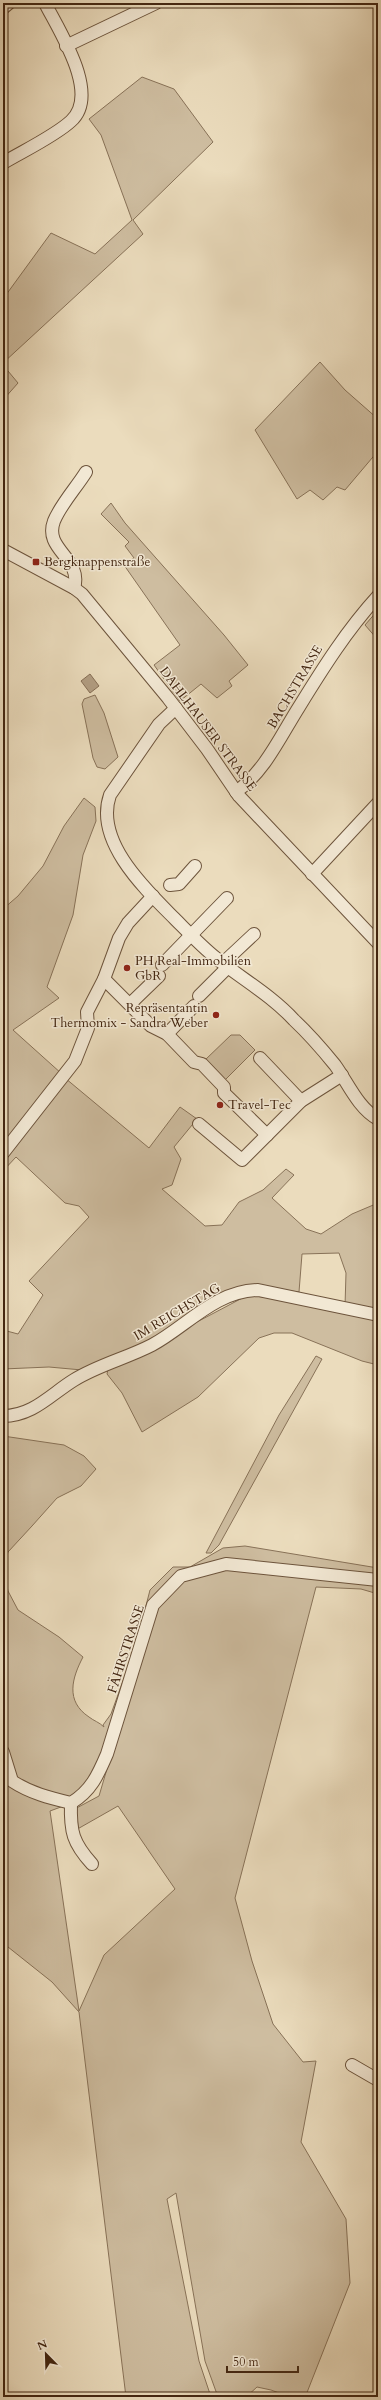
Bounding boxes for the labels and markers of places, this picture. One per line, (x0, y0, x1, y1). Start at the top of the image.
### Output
place label: Bergknappenstraße (44, 553, 150, 571)
marker: Bergknappenstraße (31, 557, 41, 567)
place label: PH Real-Immobilien GbR (135, 952, 252, 985)
marker: PH Real-Immobilien GbR (122, 963, 132, 973)
place label: Repräsentantin Thermomix - Sandra Weber (51, 999, 209, 1032)
marker: Repräsentantin Thermomix - Sandra Weber (211, 1010, 221, 1020)
place label: Travel-Tec (228, 1096, 291, 1114)
marker: Travel-Tec (215, 1100, 225, 1110)

